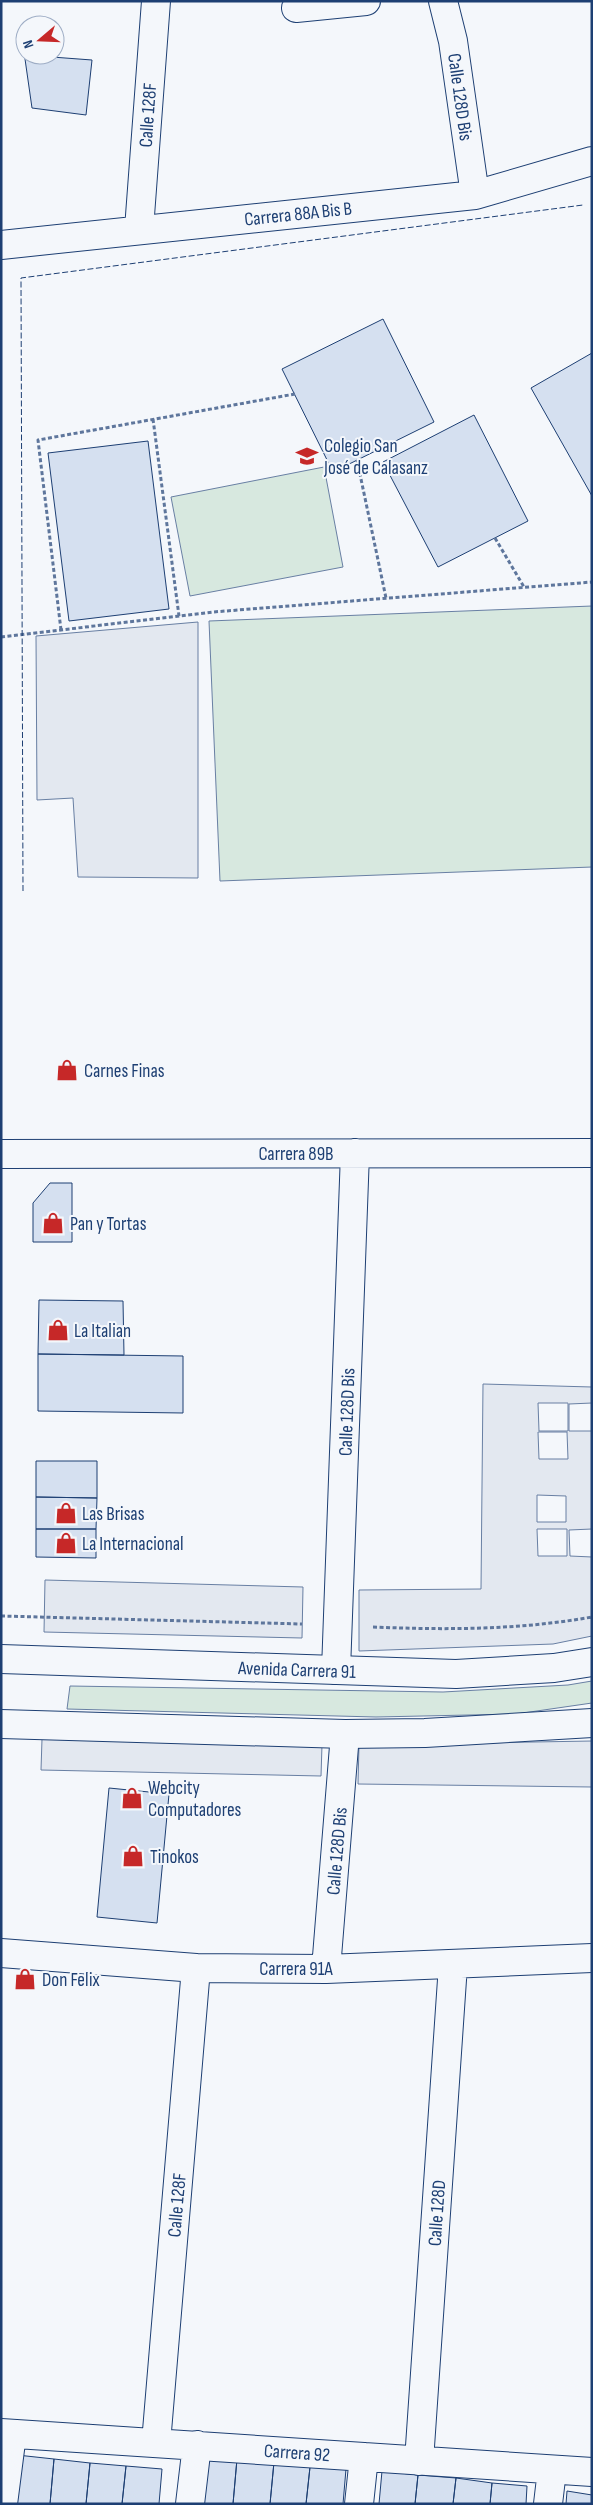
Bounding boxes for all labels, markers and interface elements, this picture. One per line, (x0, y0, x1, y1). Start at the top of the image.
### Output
north arrow (15, 15, 65, 65)
text: N (19, 38, 37, 50)
street label: Calle 128D Bis (442, 52, 477, 143)
street label: Calle 128F (135, 82, 162, 148)
street label: Carrera 88A Bis B (243, 197, 353, 232)
place label: Colegio San José de Calasanz (323, 435, 428, 480)
school or university icon: Colegio San José de Calasanz (294, 443, 320, 469)
shop icon: Carnes Finas (54, 1057, 80, 1083)
place label: Carnes Finas (84, 1060, 165, 1083)
street label: Carrera 89B (258, 1143, 334, 1166)
shop icon: Pan y Tortas (40, 1210, 66, 1236)
place label: Pan y Tortas (70, 1213, 147, 1236)
shop icon: La Italian (45, 1317, 71, 1343)
place label: La Italian (74, 1320, 131, 1343)
street label: Calle 128D Bis (334, 1367, 361, 1456)
shop icon: Las Brisas (53, 1500, 79, 1526)
place label: Las Brisas (82, 1503, 145, 1526)
shop icon: La Internacional (53, 1530, 79, 1556)
place label: La Internacional (82, 1533, 184, 1556)
street label: Avenida Carrera 91 (237, 1657, 356, 1684)
place label: Webcity Computadores (148, 1777, 242, 1822)
shop icon: Webcity Computadores (119, 1785, 145, 1811)
street label: Calle 128D Bis (322, 1806, 353, 1896)
shop icon: Tinokos (120, 1843, 146, 1869)
place label: Tinokos (150, 1846, 199, 1869)
street label: Carrera 91A (259, 1958, 334, 1981)
shop icon: Don Felix (12, 1966, 38, 1992)
place label: Don Felix (42, 1969, 100, 1992)
street label: Calle 128F (163, 2172, 192, 2238)
street label: Calle 128D (424, 2179, 451, 2247)
street label: Carrera 92 (263, 2440, 331, 2467)

